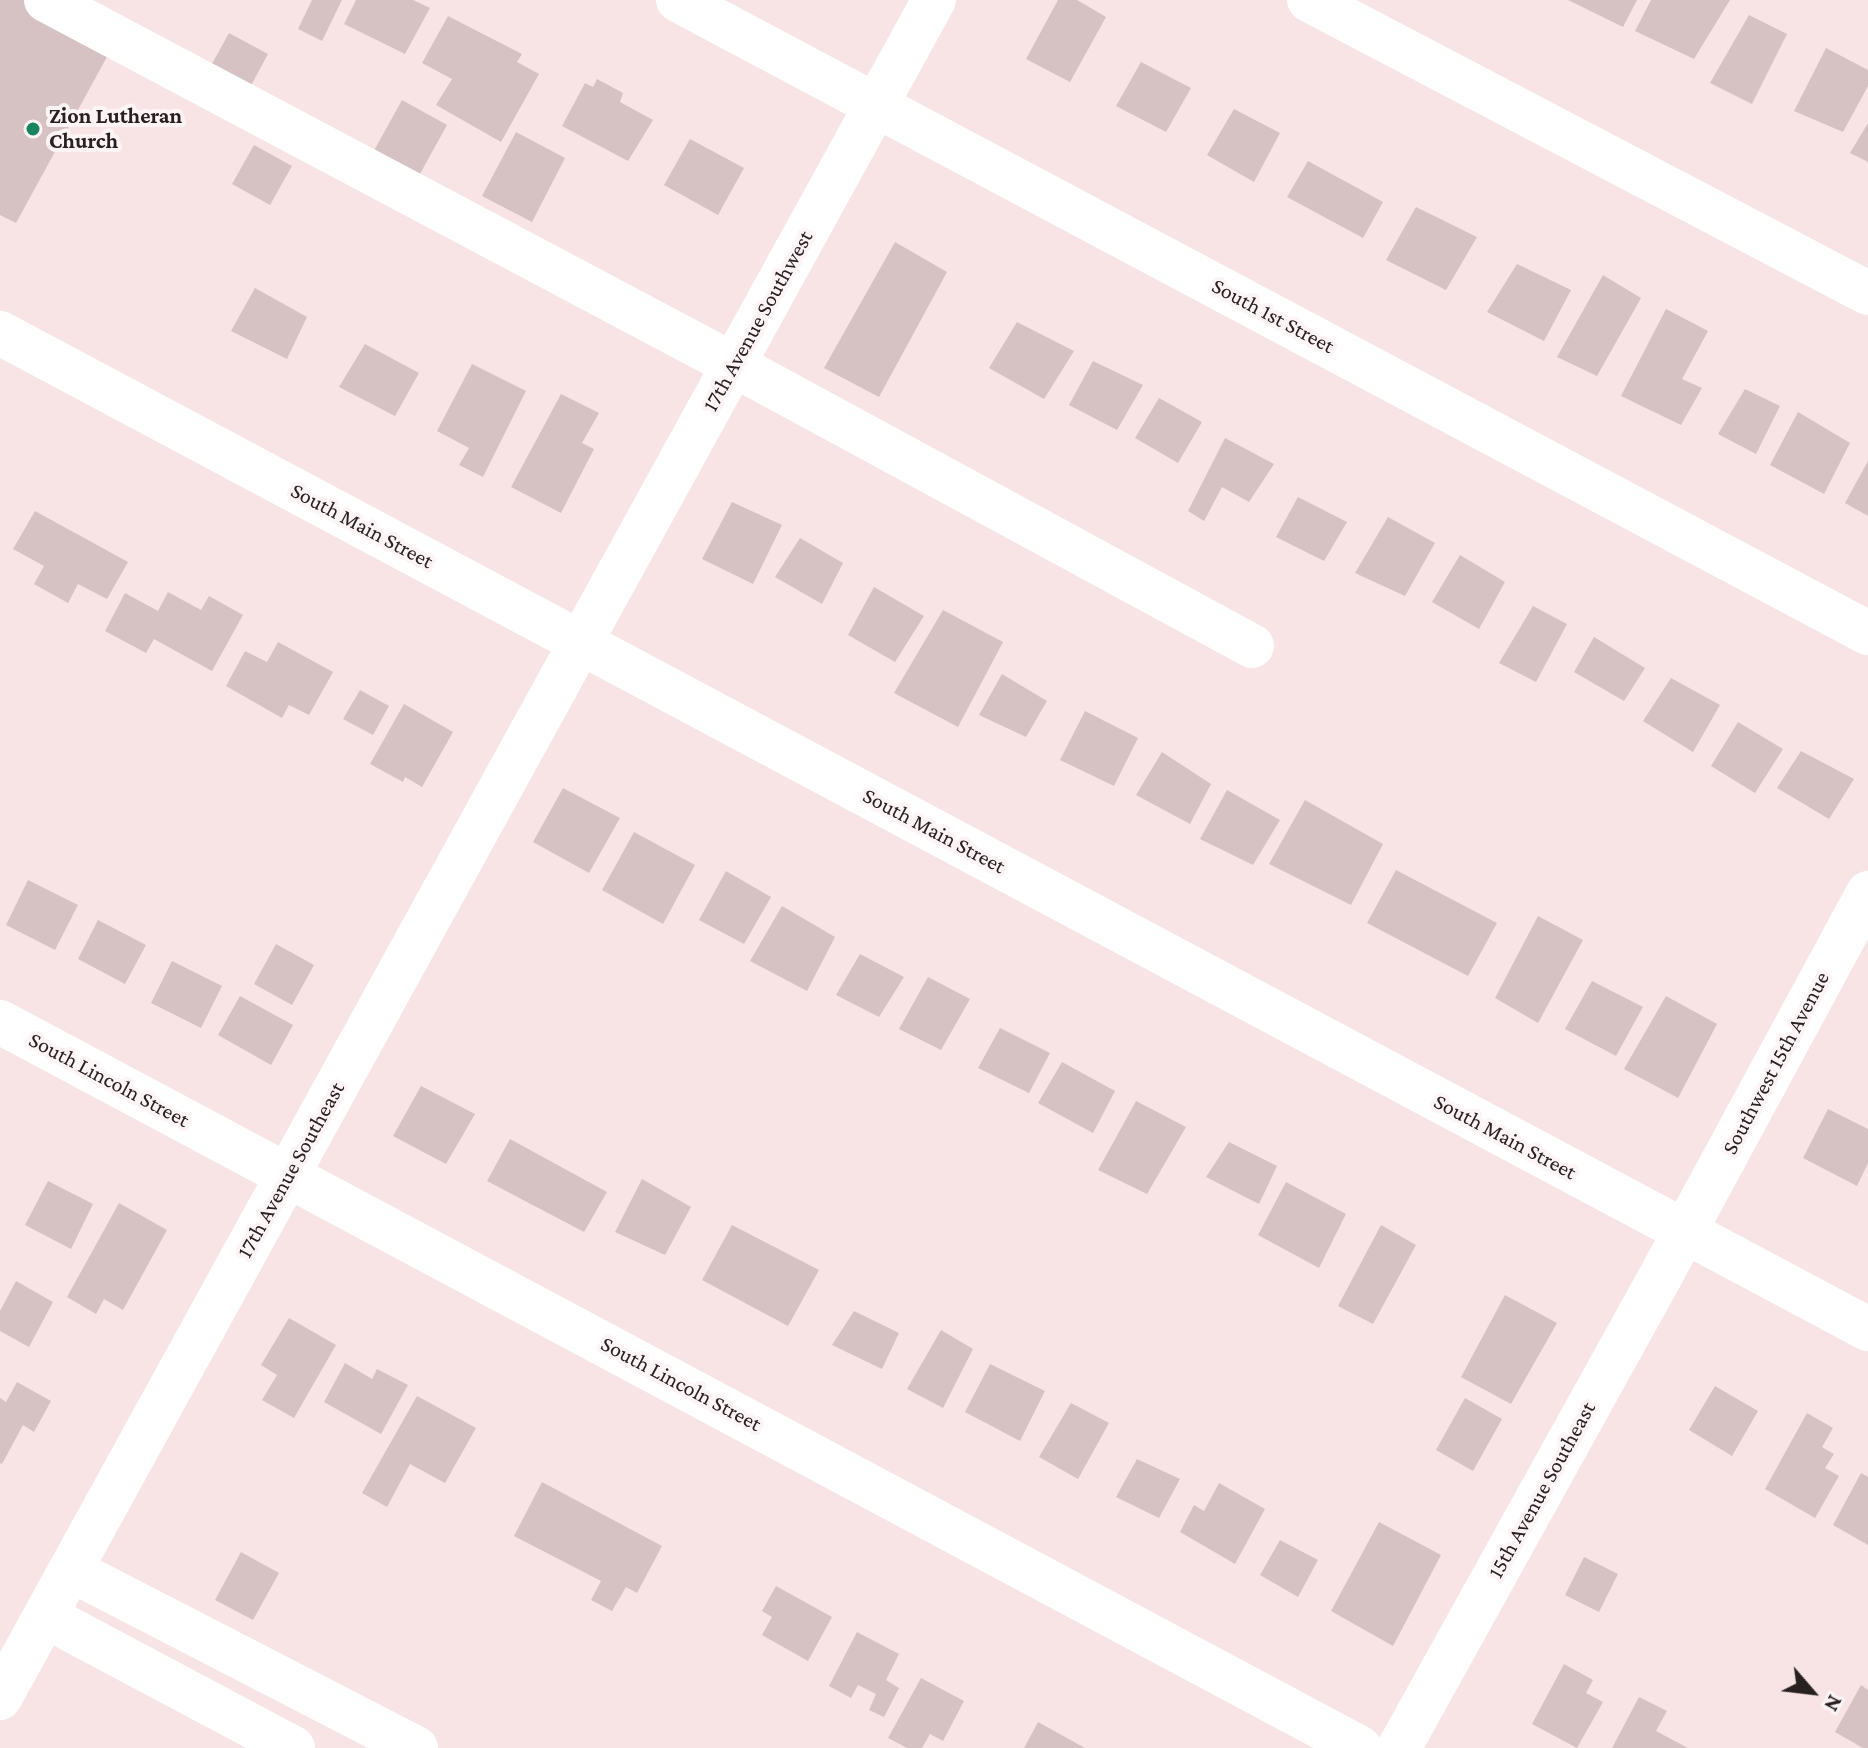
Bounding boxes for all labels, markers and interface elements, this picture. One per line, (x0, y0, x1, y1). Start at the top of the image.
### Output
place label: Zion Lutheran Church (49, 103, 182, 154)
marker: Zion Lutheran Church (24, 120, 42, 138)
street label: 17th Avenue Southwest (697, 226, 819, 416)
street label: South 1st Street (1207, 273, 1339, 359)
street label: South Main Street (286, 477, 438, 575)
street label: South Main Street (858, 782, 1010, 880)
street label: Southwest 15th Avenue (1717, 967, 1835, 1159)
street label: South Lincoln Street (24, 1027, 194, 1133)
street label: 17th Avenue Southeast (232, 1077, 350, 1263)
street label: South Main Street (1429, 1088, 1581, 1186)
street label: South Lincoln Street (596, 1331, 766, 1437)
street label: 15th Avenue Southeast (1483, 1397, 1601, 1583)
north arrow (1772, 1652, 1852, 1732)
text: N (1819, 1691, 1848, 1716)

